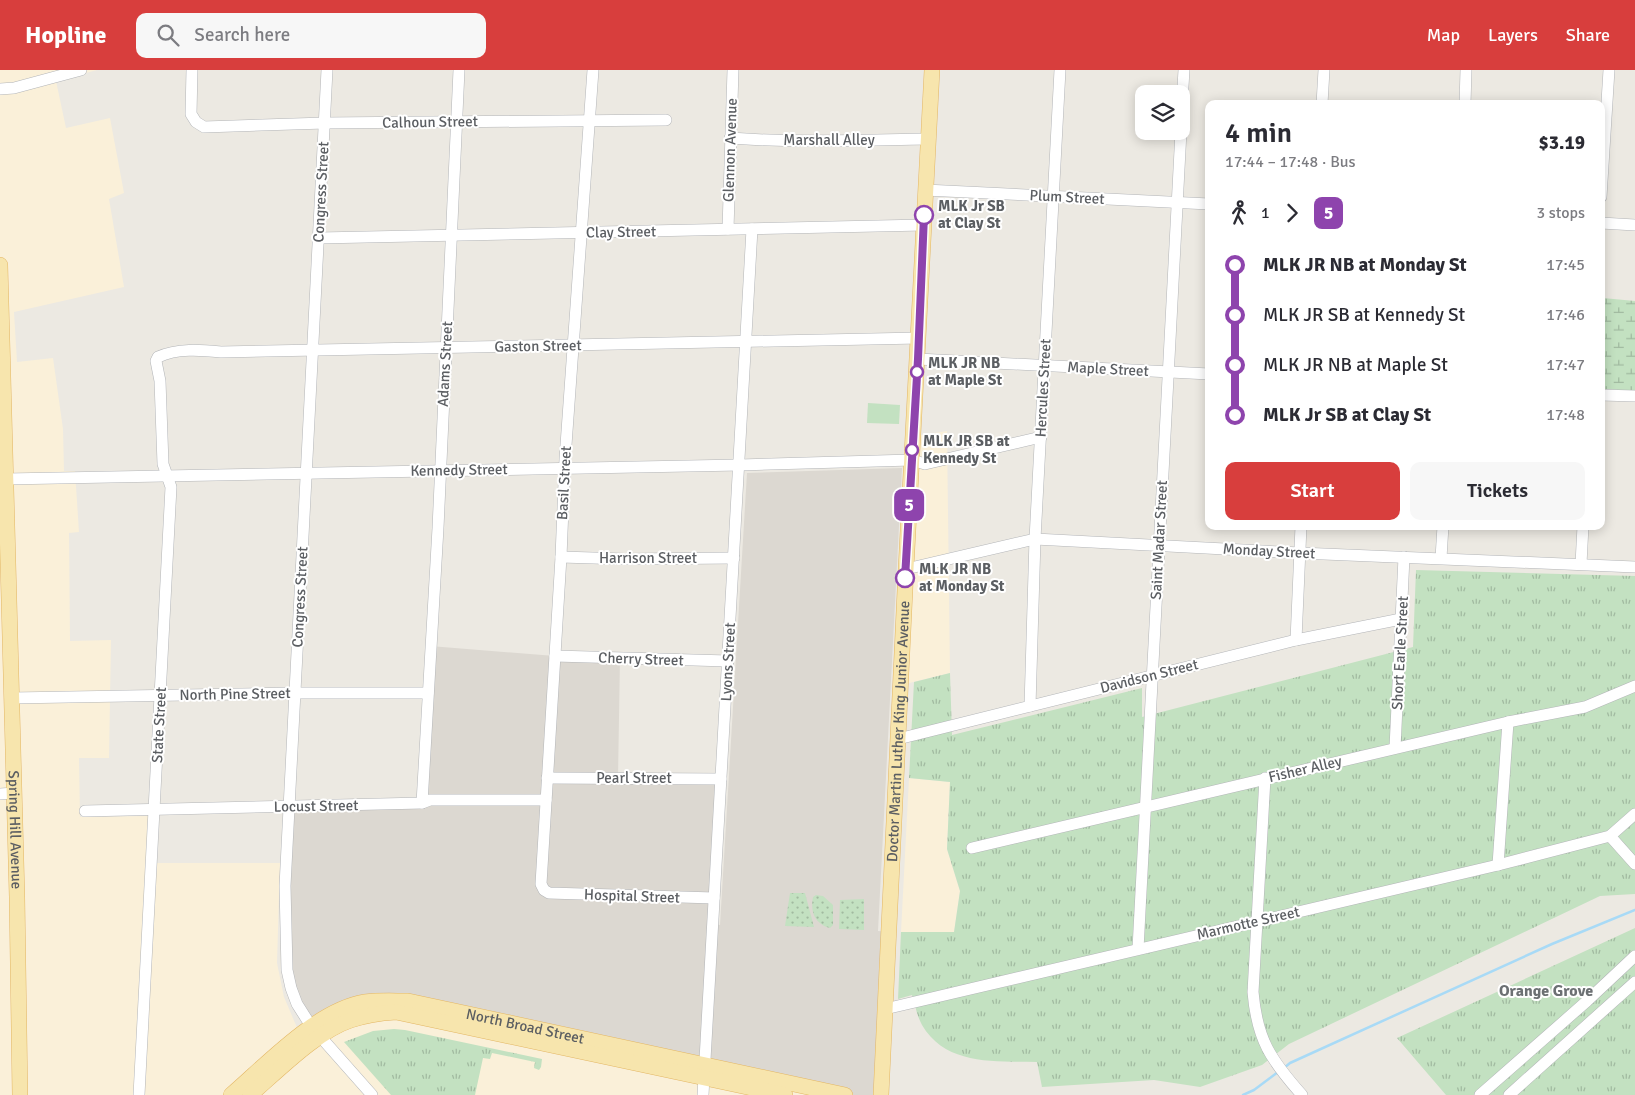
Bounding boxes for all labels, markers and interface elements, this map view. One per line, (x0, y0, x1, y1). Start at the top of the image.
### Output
search box (136, 13, 486, 58)
text: Hopline (25, 20, 106, 50)
icon: search (154, 21, 182, 49)
text: Search here (194, 23, 290, 47)
text: Map (1427, 24, 1460, 46)
text: Layers (1488, 24, 1538, 46)
text: Share (1566, 24, 1610, 46)
map controls (1135, 85, 1190, 140)
button: layers (1135, 85, 1190, 140)
street label: Glennon Avenue (719, 98, 741, 202)
street label: Calhoun Street (382, 112, 478, 132)
text: 4 min (1225, 116, 1292, 150)
street label: Marshall Alley (783, 131, 875, 149)
text: $3.19 (1539, 131, 1585, 155)
street label: Congress Street (309, 141, 333, 243)
text: 17:44 – 17:48 · Bus (1225, 152, 1356, 172)
street label: Plum Street (1029, 186, 1105, 208)
place label: MLK Jr SB at Clay St (938, 197, 1005, 232)
icon: walk (1225, 199, 1253, 227)
icon: forward (1278, 199, 1306, 227)
text: 5 (1324, 202, 1333, 224)
text: 1 (1261, 203, 1270, 223)
text: 3 stops (1537, 203, 1585, 223)
marker: MLK Jr SB at Clay St (914, 205, 934, 225)
street label: Clay Street (586, 222, 656, 242)
text: MLK JR NB at Monday St (1263, 253, 1467, 277)
text: 17:45 (1546, 255, 1585, 275)
text: MLK JR SB at Kennedy St (1263, 303, 1465, 327)
text: 17:46 (1546, 305, 1585, 325)
street label: Adams Street (434, 321, 456, 407)
street label: Gaston Street (494, 336, 582, 356)
street label: Hercules Street (1031, 338, 1055, 438)
text: MLK JR NB at Maple St (1263, 353, 1448, 377)
place label: MLK JR NB at Maple St (928, 354, 1002, 389)
text: 17:47 (1546, 355, 1585, 375)
street label: Maple Street (1067, 358, 1149, 380)
marker: MLK JR NB at Maple St (910, 365, 924, 379)
text: MLK Jr SB at Clay St (1263, 403, 1431, 427)
text: 17:48 (1546, 405, 1585, 425)
place label: MLK JR SB at Kennedy St (923, 432, 1010, 467)
marker: MLK JR SB at Kennedy St (905, 443, 919, 457)
street label: Basil Street (553, 446, 575, 520)
street label: Kennedy Street (410, 460, 508, 480)
button: Start (1225, 462, 1400, 520)
button: Tickets (1410, 462, 1585, 520)
street label: Saint Madar Street (1147, 480, 1171, 600)
line badge: 5 (893, 489, 925, 521)
text: 5 (904, 494, 914, 516)
street label: Monday Street (1222, 540, 1316, 562)
street label: Congress Street (288, 546, 312, 648)
street label: Harrison Street (599, 549, 697, 567)
place label: MLK JR NB at Monday St (919, 560, 1005, 595)
marker: MLK JR NB at Monday St (895, 568, 915, 588)
street label: Short Earle Street (1388, 595, 1412, 711)
street label: Doctor Martin Luther King Junior Avenue (883, 600, 913, 863)
street label: Lyons Street (717, 622, 739, 702)
street label: Cherry Street (598, 649, 684, 669)
street label: Davidson Street (1098, 655, 1200, 697)
street label: North Pine Street (179, 684, 291, 704)
street label: State Street (148, 687, 170, 763)
street label: Fisher Alley (1267, 752, 1343, 786)
street label: Pearl Street (596, 769, 672, 787)
street label: Spring Hill Avenue (5, 770, 26, 889)
street label: Locust Street (273, 796, 359, 816)
street label: Hospital Street (584, 885, 680, 907)
street label: Marmotte Street (1195, 902, 1301, 944)
district label: Orange Grove (1499, 981, 1593, 1001)
street label: North Broad Street (464, 1005, 586, 1048)

